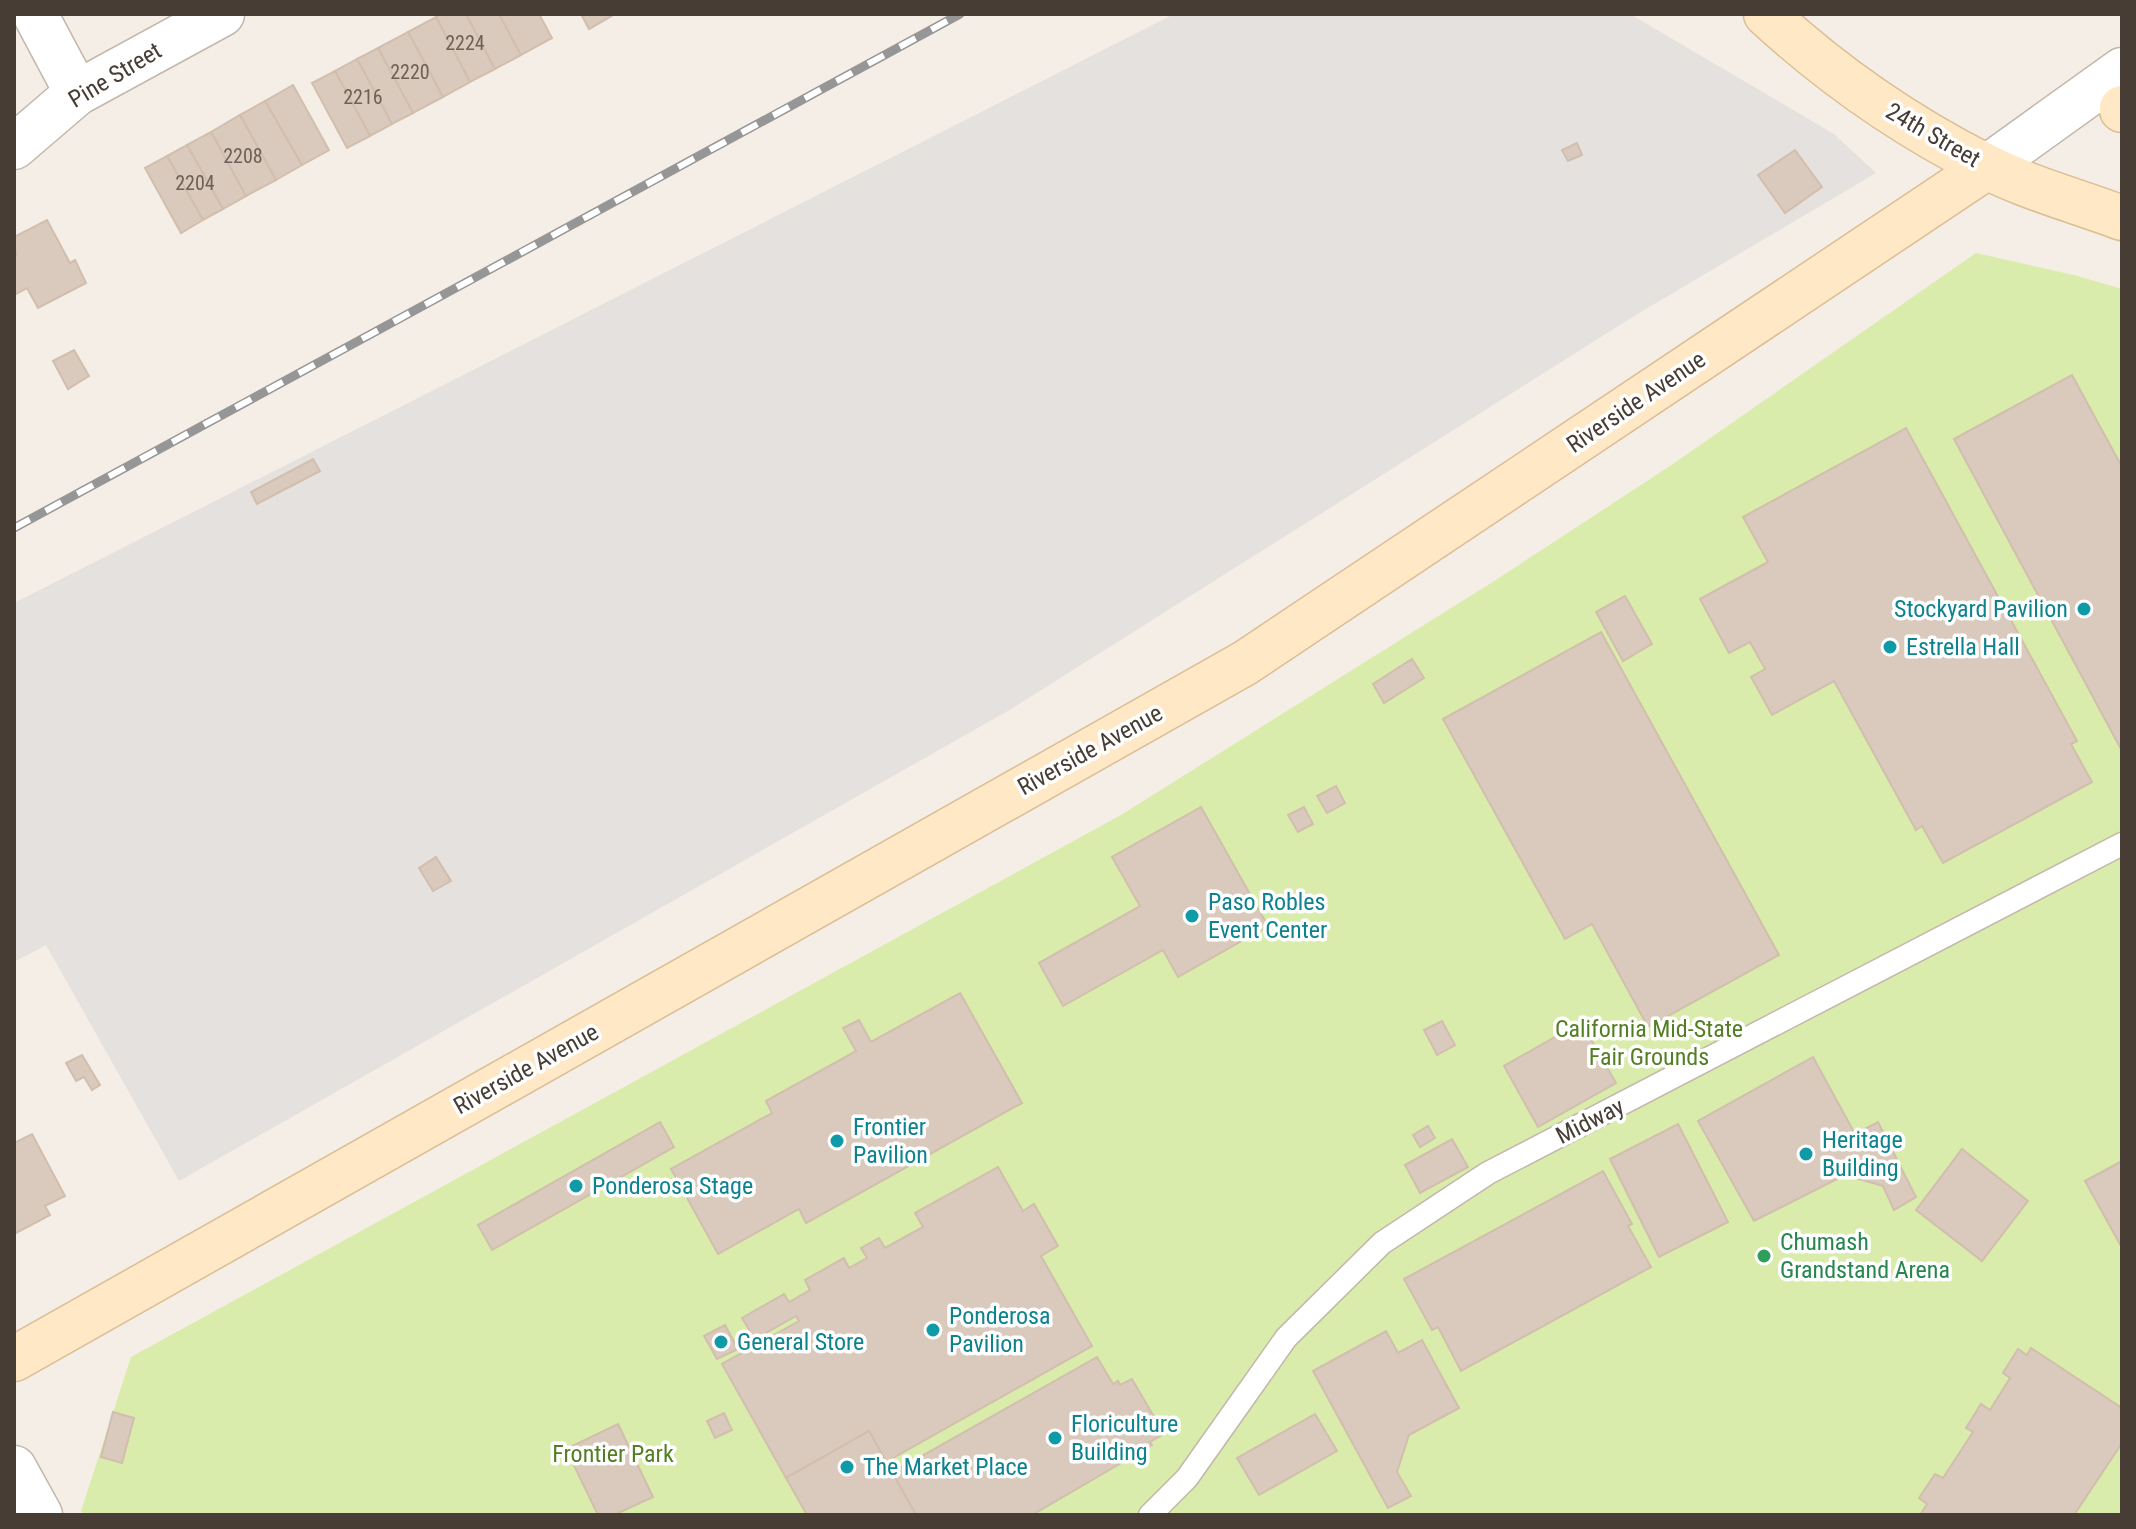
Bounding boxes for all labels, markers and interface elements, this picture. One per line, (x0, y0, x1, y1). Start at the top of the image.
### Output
house number: 2224 (445, 31, 485, 55)
street label: Pine Street (63, 36, 167, 114)
house number: 2220 (390, 60, 430, 84)
house number: 2216 (343, 85, 383, 109)
street label: 24th Street (1881, 97, 1985, 173)
house number: 2208 (223, 144, 263, 168)
house number: 2204 (175, 171, 215, 195)
street label: Riverside Avenue (1561, 345, 1711, 459)
place label: Stockyard Pavilion (1894, 595, 2068, 623)
marker: Stockyard Pavilion (2075, 600, 2093, 618)
place label: Estrella Hall (1906, 633, 2020, 661)
marker: Estrella Hall (1881, 638, 1899, 656)
street label: Riverside Avenue (1013, 699, 1167, 801)
place label: Paso Robles Event Center (1208, 888, 1327, 944)
marker: Paso Robles Event Center (1183, 907, 1201, 925)
park label: California Mid-State Fair Grounds (1555, 1015, 1743, 1071)
street label: Riverside Avenue (449, 1018, 603, 1120)
street label: Midway (1551, 1092, 1629, 1150)
place label: Frontier Pavilion (853, 1113, 928, 1169)
place label: Heritage Building (1822, 1126, 1903, 1182)
marker: Frontier Pavilion (828, 1132, 846, 1150)
marker: Heritage Building (1797, 1145, 1815, 1163)
place label: Ponderosa Stage (592, 1172, 753, 1200)
marker: Ponderosa Stage (567, 1177, 585, 1195)
place label: Chumash Grandstand Arena (1780, 1228, 1950, 1284)
marker: Chumash Grandstand Arena (1755, 1247, 1773, 1265)
place label: Ponderosa Pavilion (949, 1302, 1051, 1358)
marker: Ponderosa Pavilion (924, 1321, 942, 1339)
place label: General Store (737, 1328, 864, 1356)
marker: General Store (712, 1333, 730, 1351)
place label: Floriculture Building (1071, 1410, 1178, 1466)
marker: Floriculture Building (1046, 1429, 1064, 1447)
park label: Frontier Park (552, 1440, 674, 1468)
place label: The Market Place (863, 1453, 1028, 1481)
marker: The Market Place (838, 1458, 856, 1476)

